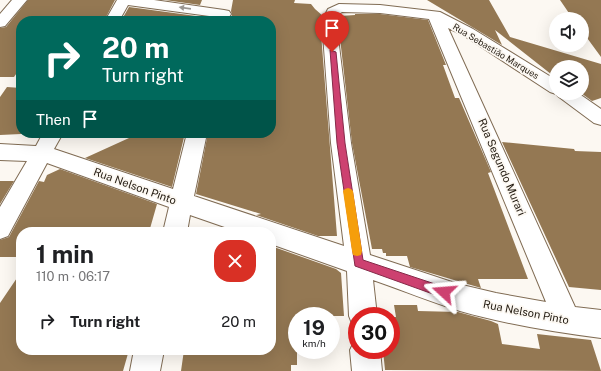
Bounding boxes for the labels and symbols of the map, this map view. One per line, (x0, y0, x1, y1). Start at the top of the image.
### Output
one-way arrow (179, 5, 191, 11)
pin (315, 11, 349, 52)
street label: Rua Sebastião Marques (451, 21, 542, 81)
street label: Rua Segundo Murari (476, 117, 528, 217)
street label: Rua Nelson Pinto (92, 165, 178, 207)
position arrow (423, 271, 465, 313)
street label: Rua Nelson Pinto (482, 298, 570, 326)
speed limit sign: 30 (348, 307, 400, 359)

